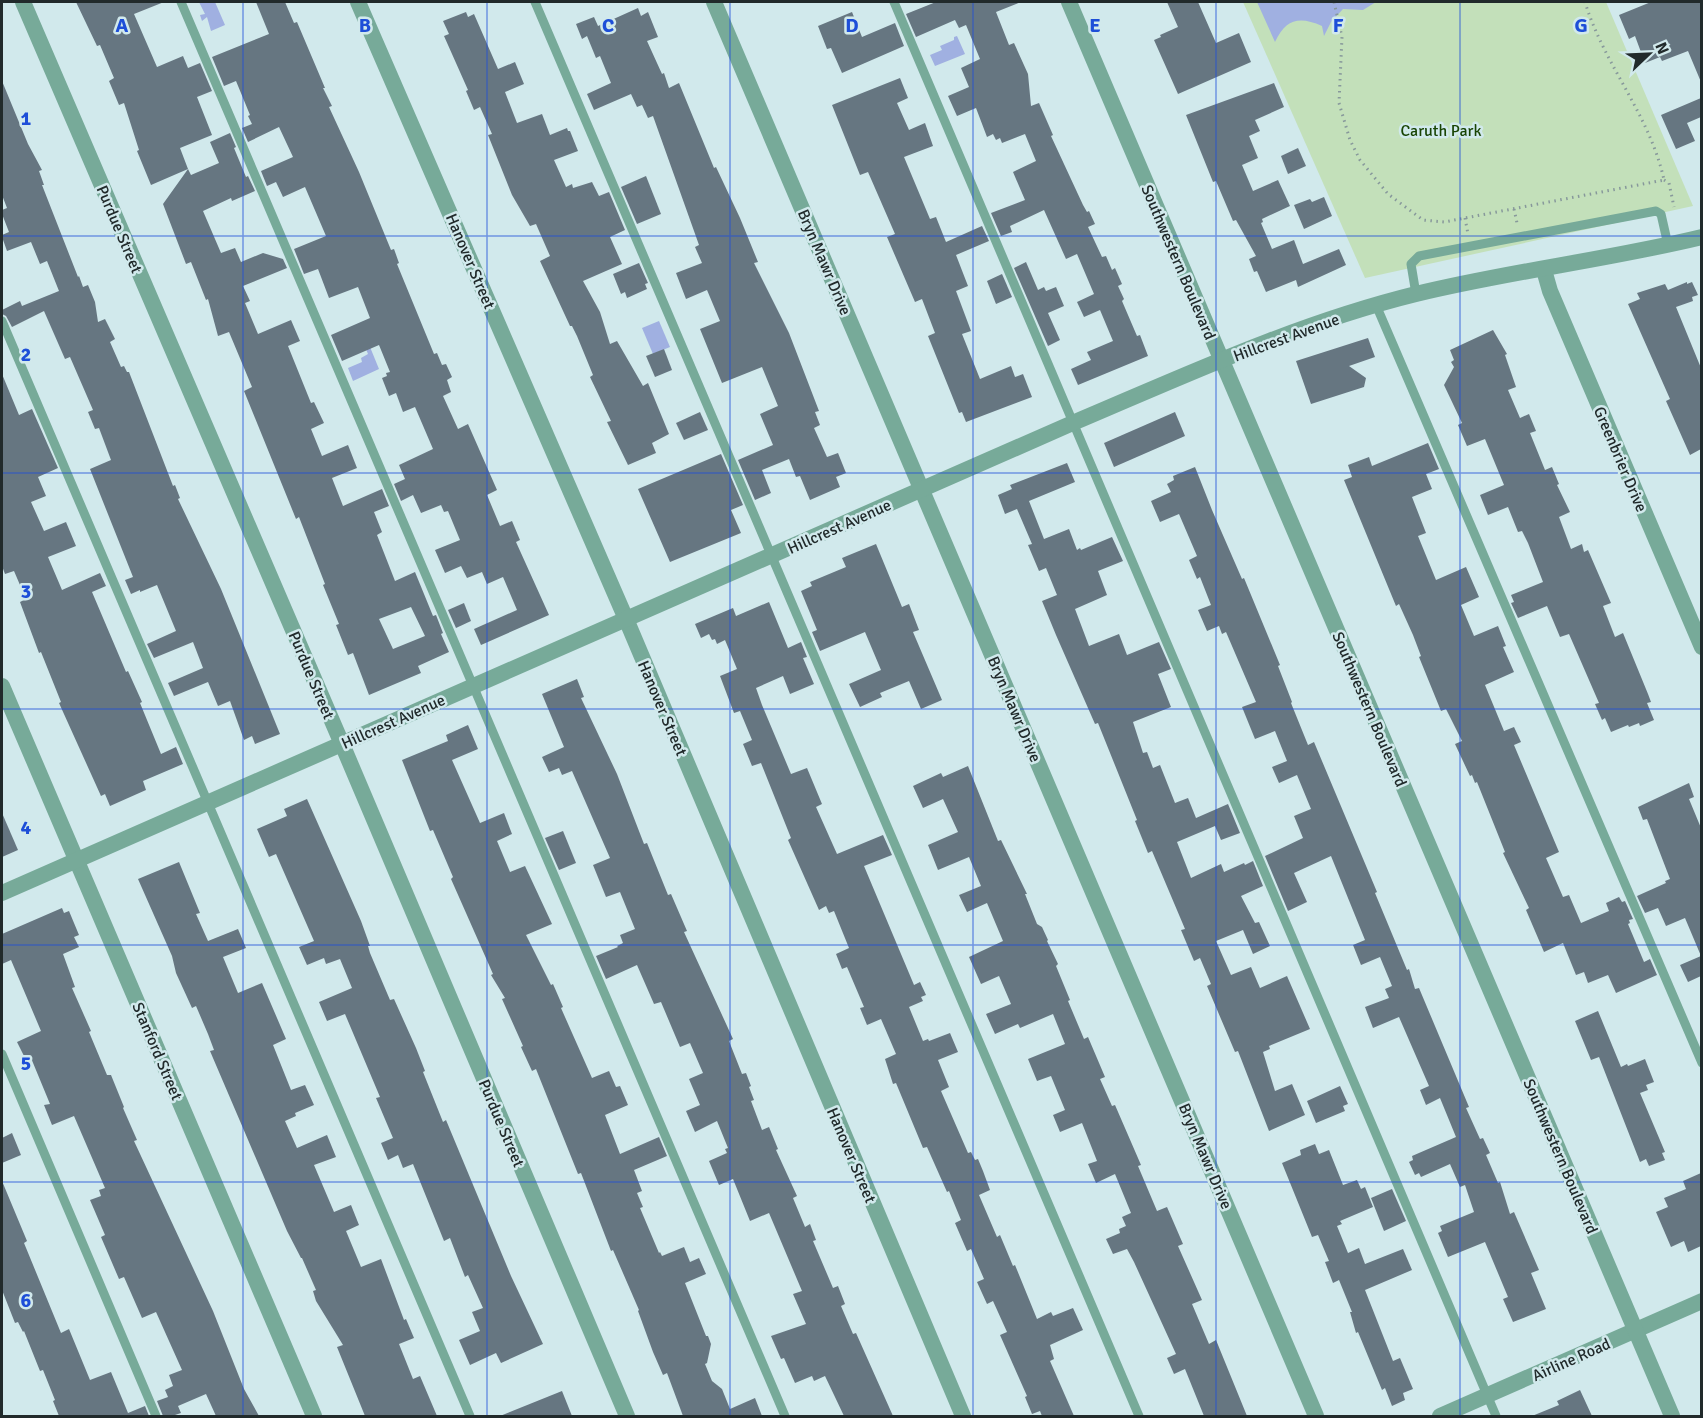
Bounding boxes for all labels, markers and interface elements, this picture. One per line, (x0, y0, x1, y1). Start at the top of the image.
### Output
text: A (116, 13, 129, 38)
text: B (359, 13, 371, 38)
text: C (602, 13, 614, 38)
text: D (845, 13, 859, 38)
text: E (1089, 13, 1101, 38)
text: F (1333, 13, 1344, 38)
text: G (1574, 13, 1588, 38)
north arrow (1619, 24, 1679, 84)
text: N (1651, 39, 1673, 58)
text: 1 (21, 106, 32, 131)
park label: Caruth Park (1401, 121, 1481, 141)
street label: Purdue Street (92, 182, 147, 277)
street label: Southwestern Boulevard (1136, 182, 1220, 343)
street label: Bryn Mawr Drive (793, 206, 855, 318)
street label: Hanover Street (441, 211, 499, 313)
street label: Hillcrest Avenue (1231, 309, 1342, 366)
text: 2 (21, 342, 31, 367)
street label: Greenbrier Drive (1589, 404, 1651, 515)
street label: Hillcrest Avenue (784, 495, 894, 559)
text: 3 (21, 579, 31, 604)
street label: Purdue Street (284, 628, 339, 723)
street label: Southwestern Boulevard (1327, 629, 1411, 790)
street label: Bryn Mawr Drive (983, 653, 1045, 765)
street label: Hanover Street (633, 658, 691, 760)
street label: Hillcrest Avenue (338, 690, 448, 754)
text: 4 (21, 815, 32, 840)
street label: Stanford Street (127, 999, 187, 1104)
text: 5 (21, 1051, 31, 1076)
street label: Purdue Street (474, 1076, 529, 1171)
street label: Southwestern Boulevard (1518, 1076, 1602, 1237)
street label: Bryn Mawr Drive (1174, 1100, 1236, 1212)
street label: Hanover Street (822, 1105, 880, 1207)
text: 6 (21, 1288, 32, 1313)
street label: Airline Road (1529, 1334, 1614, 1386)

